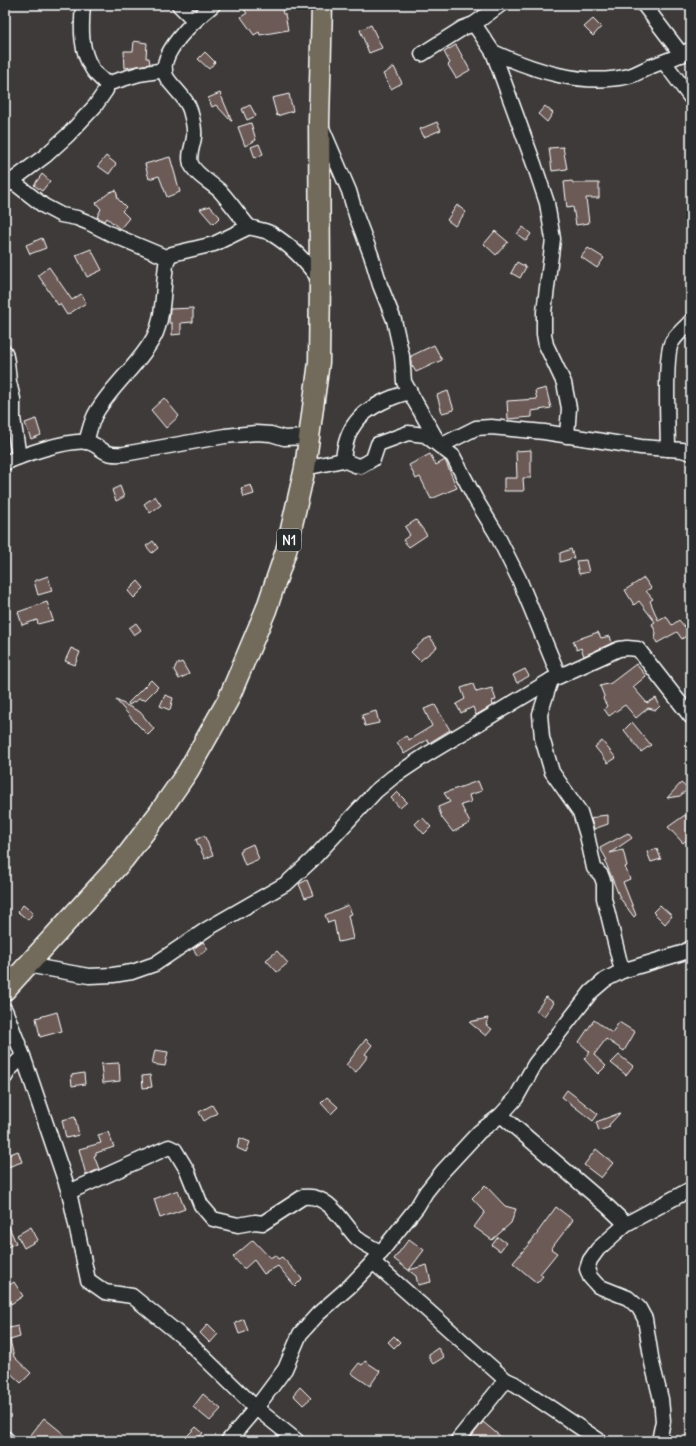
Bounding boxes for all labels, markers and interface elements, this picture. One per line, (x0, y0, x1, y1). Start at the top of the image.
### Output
road number: N1 (277, 529, 301, 551)

